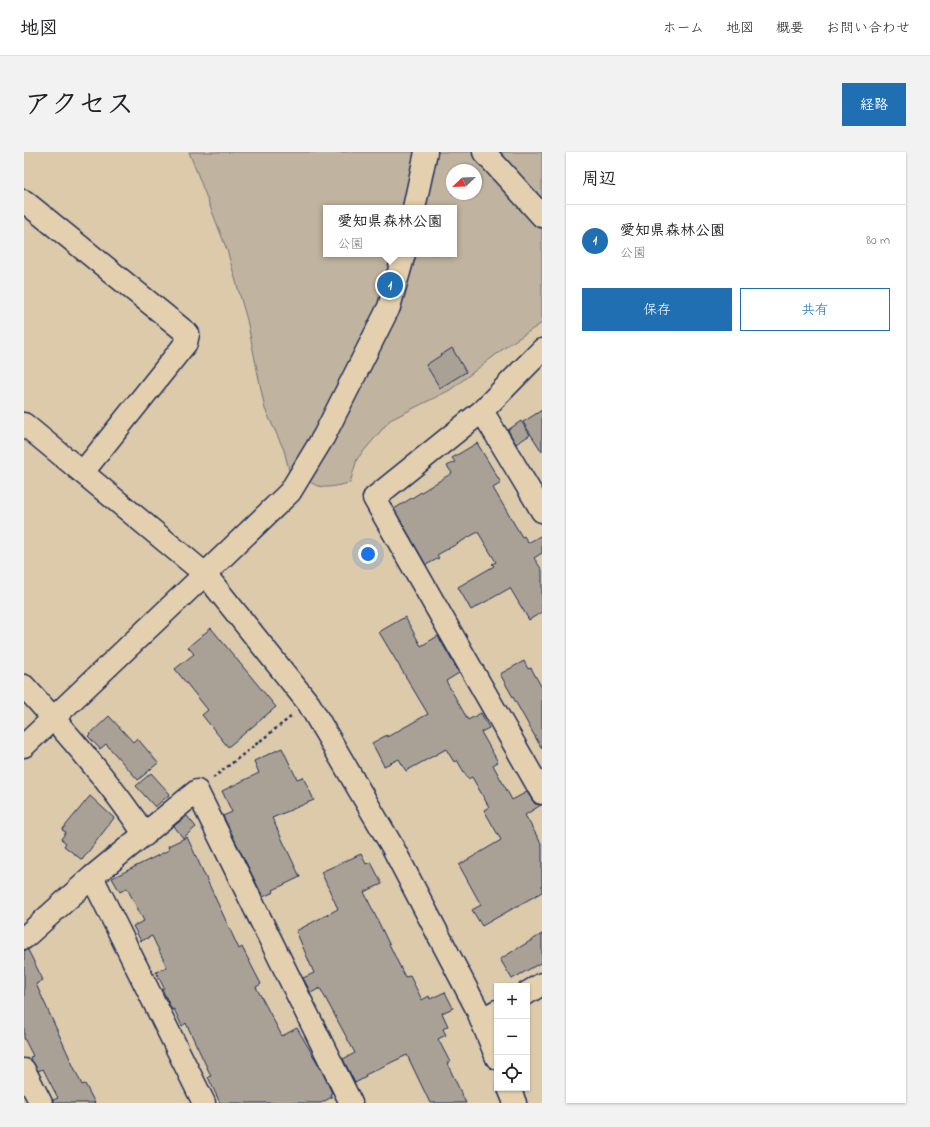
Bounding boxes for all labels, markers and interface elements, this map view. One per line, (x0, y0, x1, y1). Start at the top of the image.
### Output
text: 地図 (20, 16, 58, 43)
text: ホーム (663, 18, 704, 39)
text: 地図 (726, 18, 754, 39)
text: 概要 (776, 18, 804, 39)
text: お問い合わせ (826, 18, 910, 39)
button: 経路 (842, 83, 906, 126)
text: アクセス (24, 86, 134, 127)
north arrow (446, 164, 482, 200)
text: 周辺 (582, 167, 616, 192)
popup (323, 205, 457, 257)
text: 愛知県森林公園 (337, 211, 443, 233)
text: 愛知県森林公園 (620, 220, 725, 242)
text: 1 (593, 231, 597, 250)
text: 80 m (866, 231, 890, 250)
text: 公園 (337, 235, 364, 254)
text: 公園 (620, 244, 646, 263)
pin: 1 (377, 270, 403, 300)
button: 保存 (582, 288, 732, 331)
button: 共有 (740, 288, 890, 331)
your location (358, 544, 378, 564)
map controls (494, 983, 530, 1091)
button: + (494, 983, 530, 1019)
button: − (494, 1019, 530, 1055)
button: locate (494, 1055, 530, 1091)

